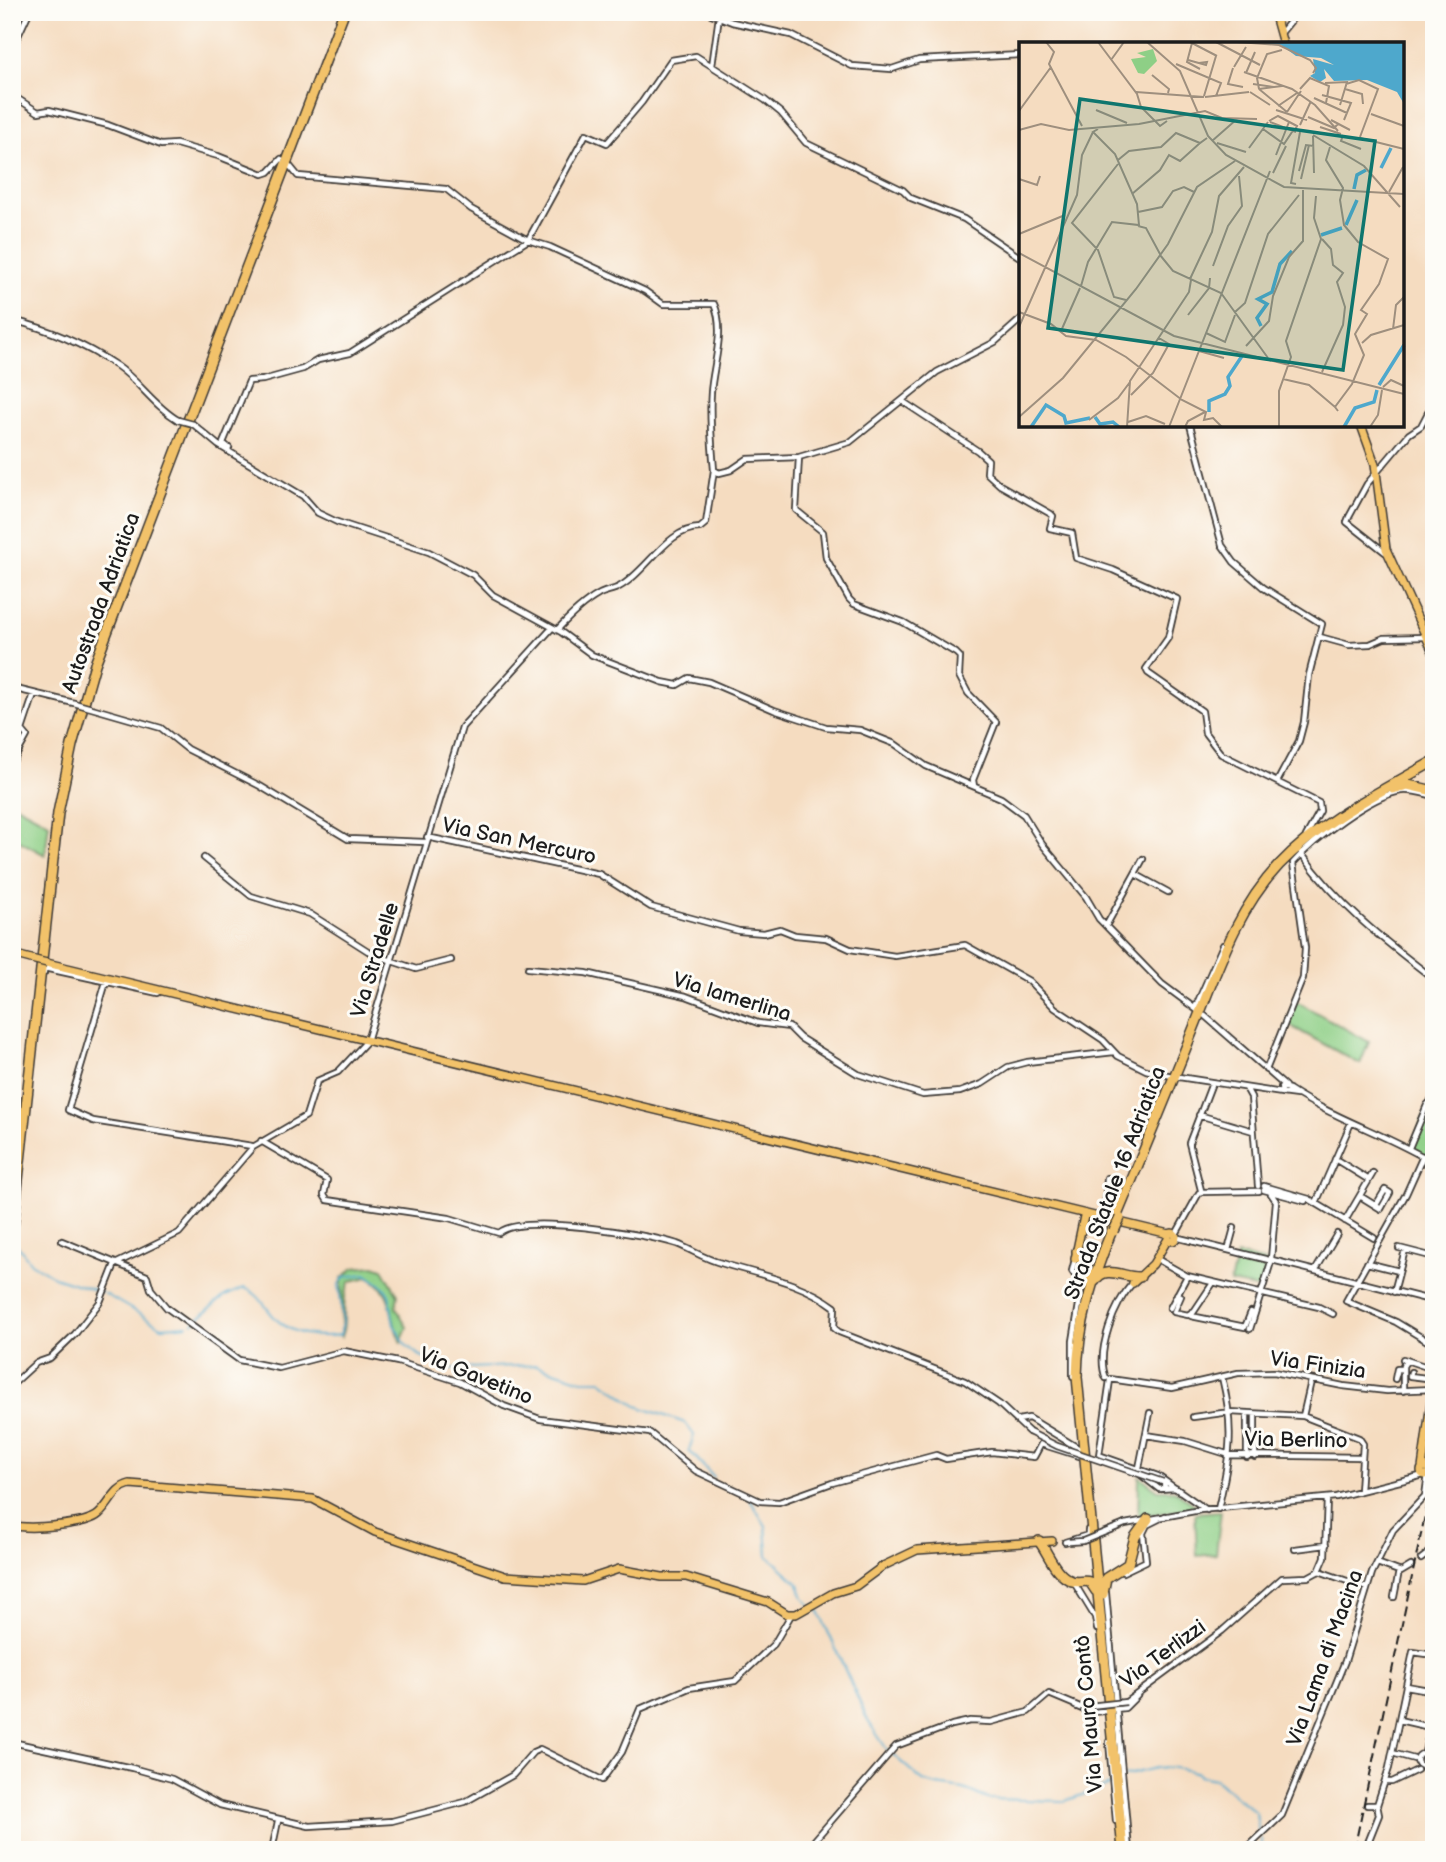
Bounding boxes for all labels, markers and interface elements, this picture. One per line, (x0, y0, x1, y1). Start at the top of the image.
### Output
inset map (1019, 42, 1404, 427)
street label: Autostrada Adriatica (57, 509, 145, 697)
street label: Via San Mercuro (440, 812, 598, 870)
street label: Via Stradelle (346, 899, 404, 1021)
street label: Via lamerlina (670, 967, 794, 1027)
street label: Strada Statale 16 Adriatica (1059, 1063, 1171, 1303)
street label: Via Gavetino (415, 1342, 537, 1410)
street label: Via Finizia (1268, 1346, 1368, 1384)
street label: Via Berlino (1244, 1427, 1348, 1453)
street label: Via Lama di Macina (1281, 1566, 1369, 1750)
street label: Via Terlizzi (1115, 1615, 1211, 1693)
street label: Via Mauro Contò (1070, 1634, 1108, 1794)

